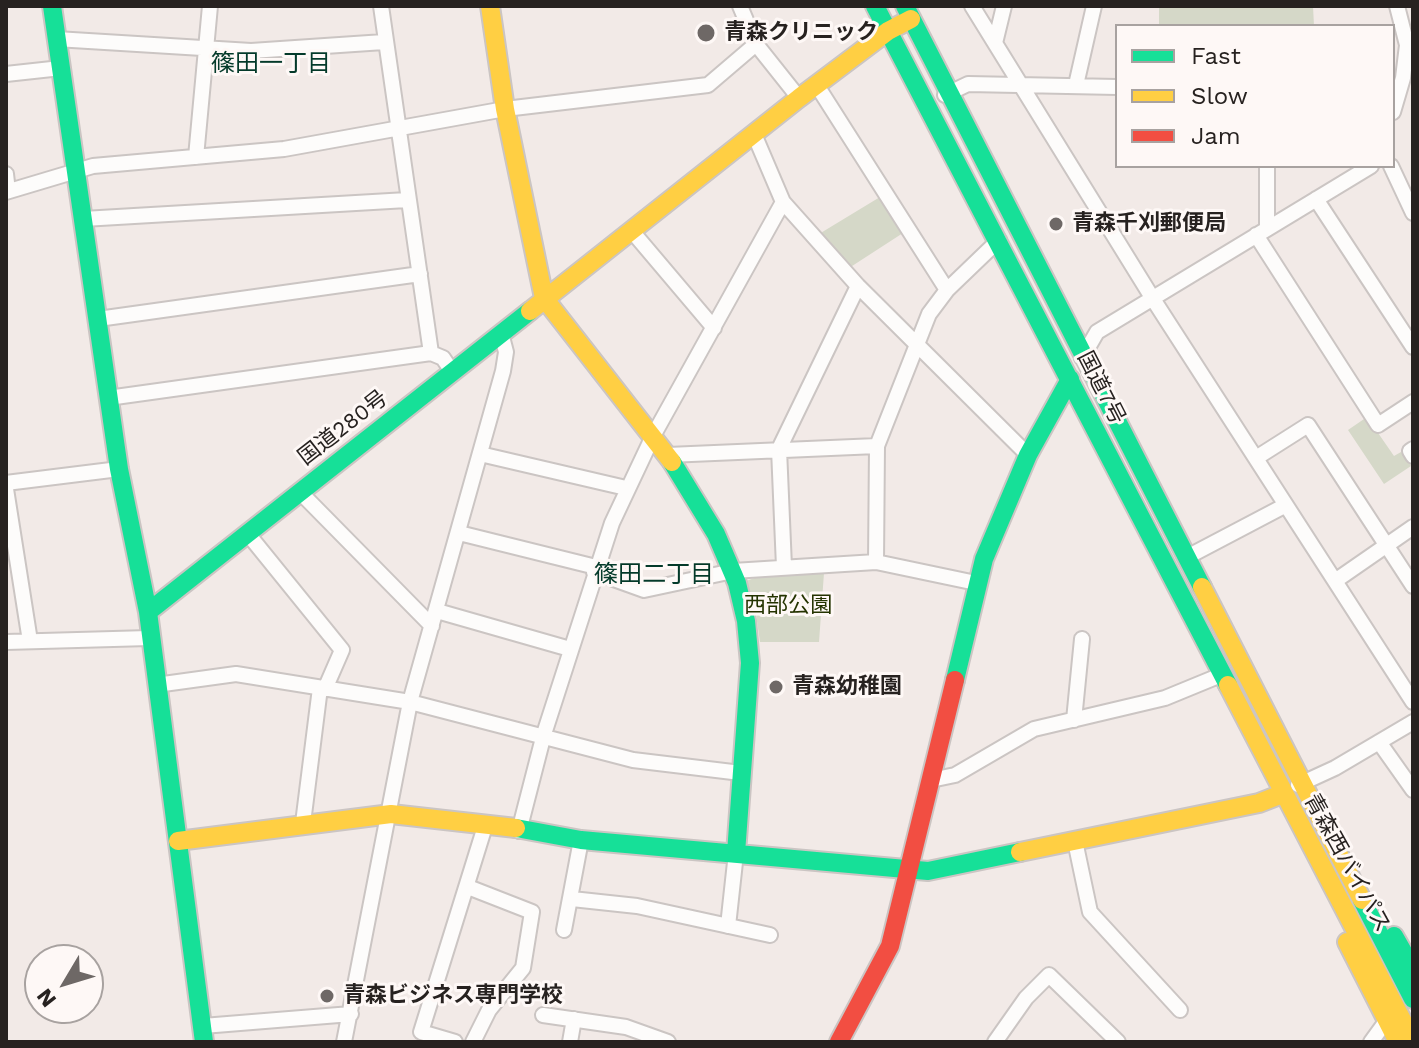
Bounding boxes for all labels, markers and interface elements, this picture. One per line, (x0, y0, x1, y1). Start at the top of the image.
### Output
place label: 青森クリニック (724, 20, 878, 46)
marker: 青森クリニック (695, 22, 717, 44)
legend (1115, 24, 1395, 168)
text: Fast (1191, 42, 1241, 70)
district label: 篠田一丁目 (211, 50, 331, 78)
text: Slow (1191, 82, 1248, 110)
text: Jam (1191, 122, 1241, 150)
place label: 青森千刈郵便局 (1072, 211, 1226, 237)
marker: 青森千刈郵便局 (1047, 215, 1065, 233)
street label: 国道7号 (1071, 347, 1131, 429)
street label: 国道280号 (293, 385, 393, 471)
district label: 篠田二丁目 (594, 561, 714, 589)
park label: 西部公園 (744, 593, 832, 619)
place label: 青森幼稚園 (792, 674, 902, 700)
marker: 青森幼稚園 (767, 678, 785, 696)
street label: 青森西バイパス (1298, 789, 1396, 937)
north arrow (24, 944, 104, 1024)
place label: 青森ビジネス専門学校 (343, 983, 563, 1009)
text: N (31, 984, 61, 1012)
marker: 青森ビジネス専門学校 (318, 987, 336, 1005)

